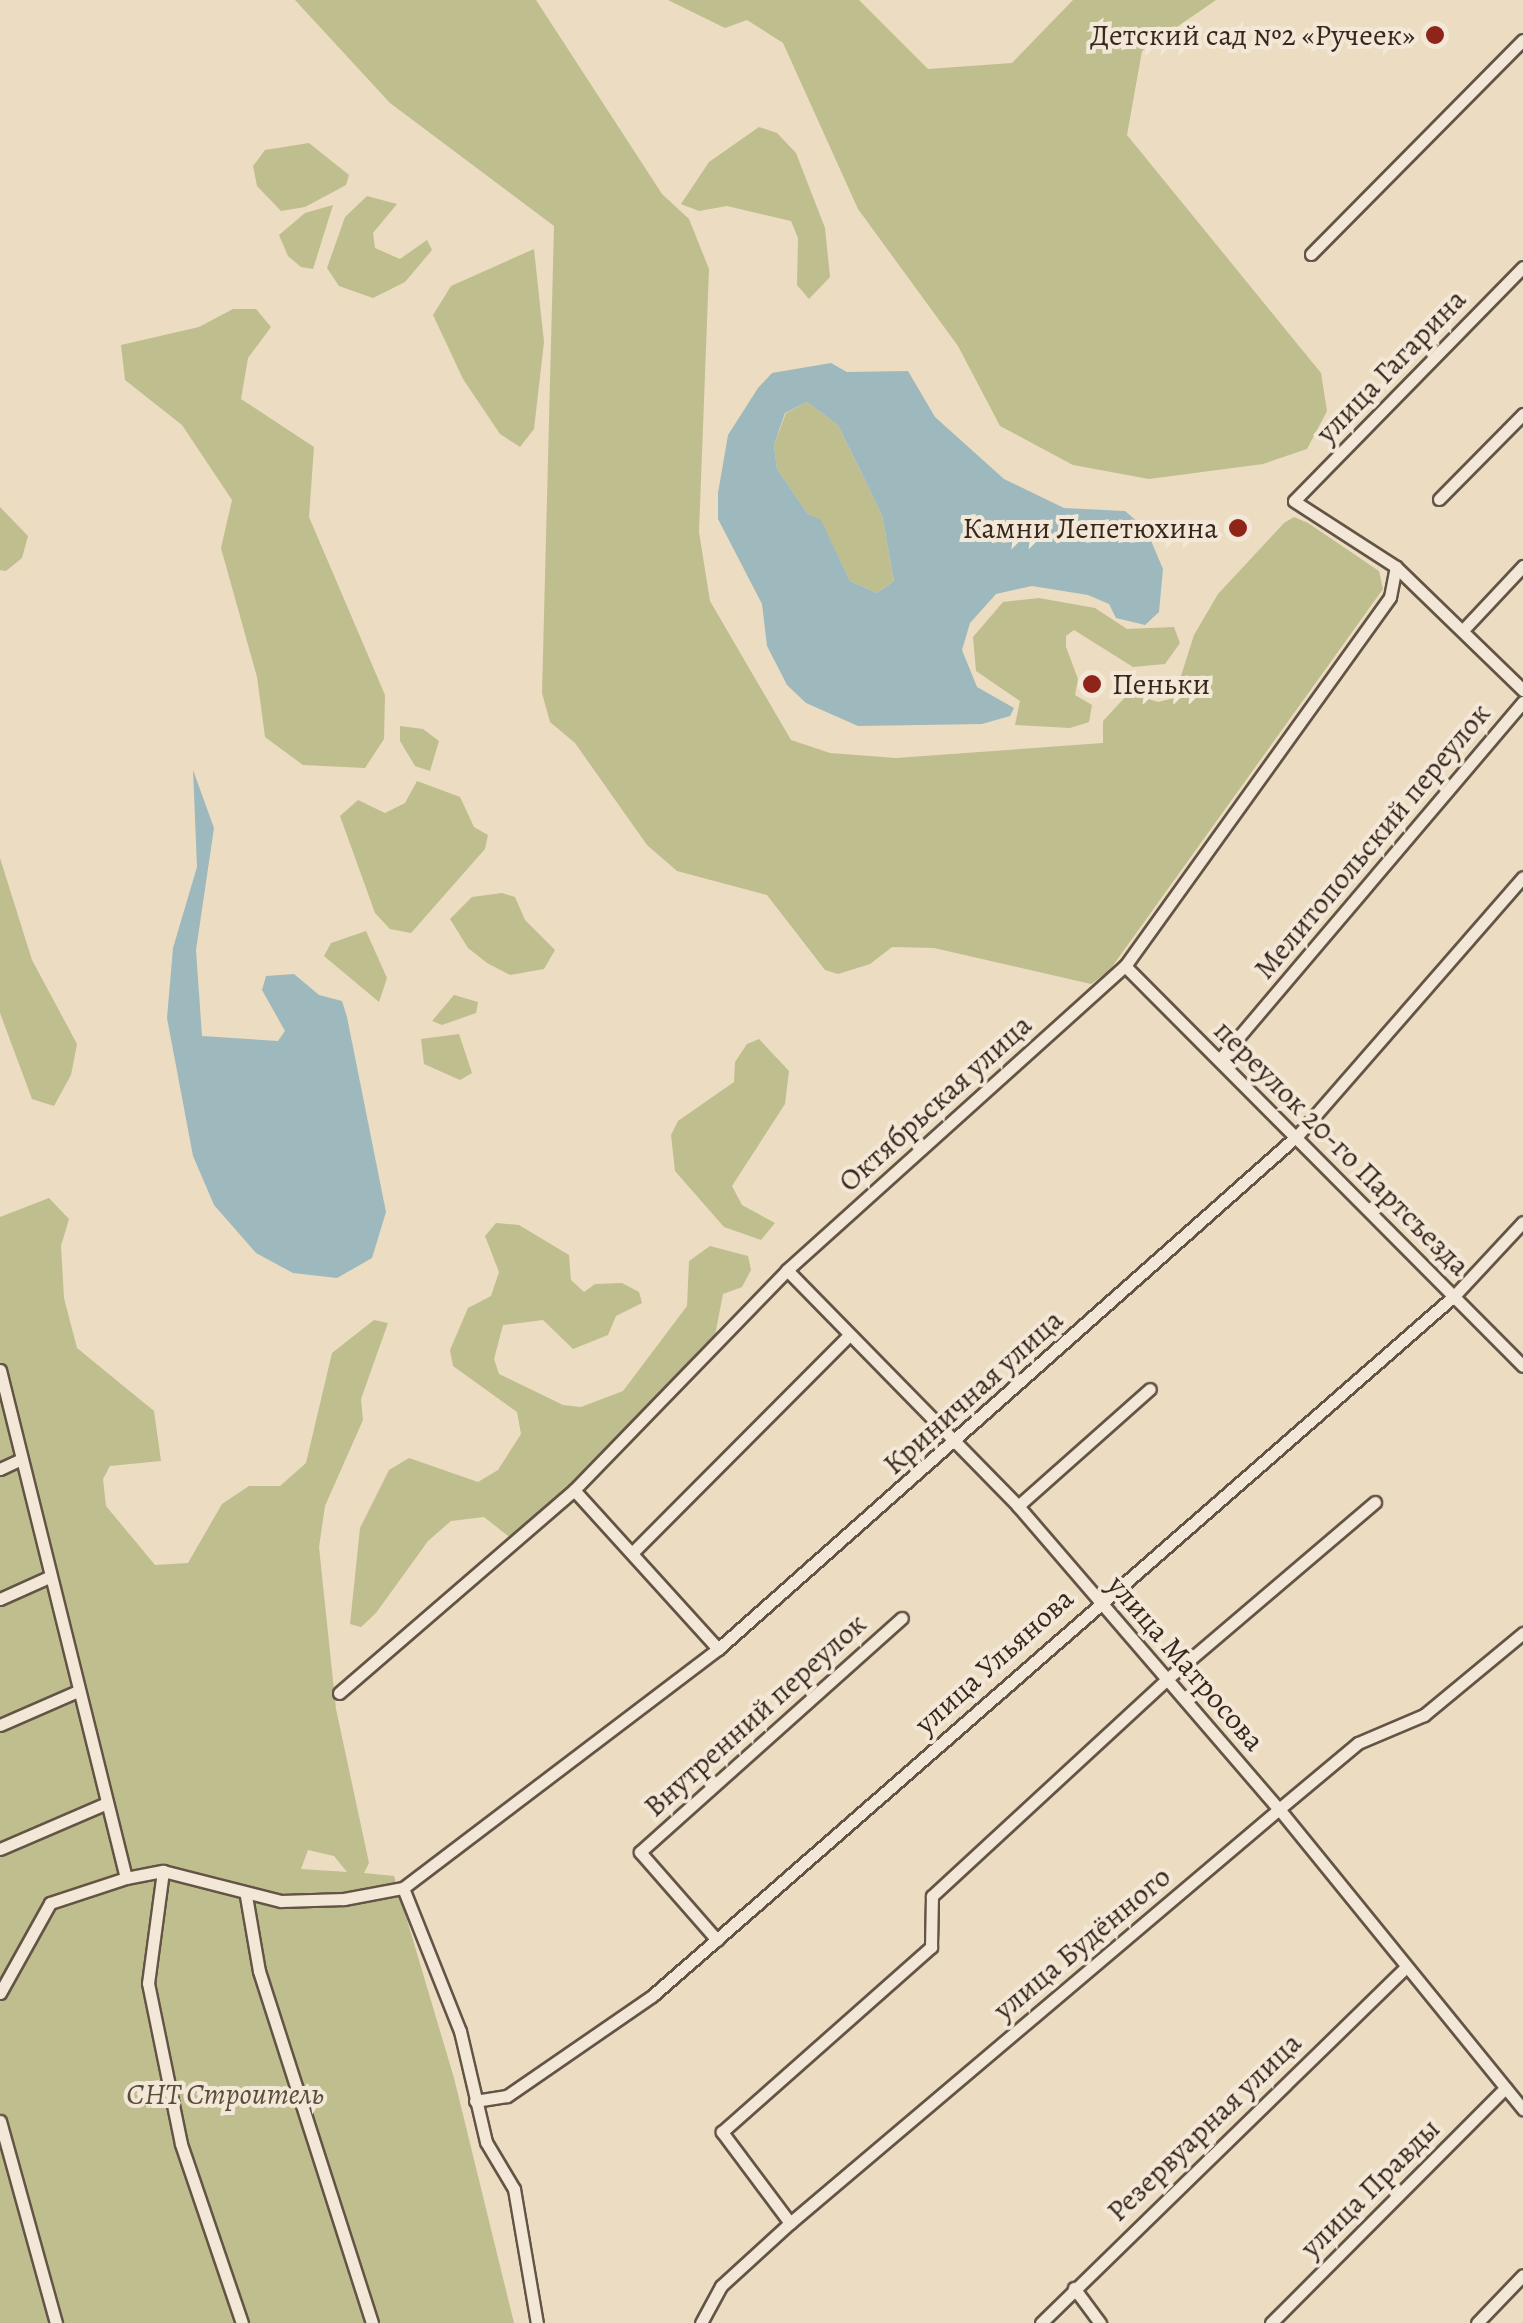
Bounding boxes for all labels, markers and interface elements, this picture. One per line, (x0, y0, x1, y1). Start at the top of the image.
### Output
place label: Детский сад №2 «Ручеек» (1090, 17, 1415, 53)
marker: Детский сад №2 «Ручеек» (1424, 24, 1446, 46)
street label: улица Гагарина (1308, 281, 1474, 451)
place label: Камни Лепетюхина (963, 510, 1218, 546)
marker: Камни Лепетюхина (1227, 517, 1249, 539)
place label: Пеньки (1112, 666, 1210, 702)
marker: Пеньки (1081, 673, 1103, 695)
street label: Мелитопольский переулок (1246, 696, 1498, 986)
street label: Октябрьская улица (831, 1007, 1039, 1199)
street label: переулок 20-го Партсъезда (1207, 1013, 1477, 1283)
street label: Криничная улица (876, 1302, 1070, 1482)
street label: улица Матросова (1100, 1568, 1272, 1758)
street label: улица Ульянова (907, 1580, 1081, 1742)
street label: Внутренний переулок (636, 1606, 874, 1824)
street label: улица Будённого (986, 1858, 1178, 2028)
street label: Резервуарная улица (1099, 2025, 1309, 2229)
park label: СНТ Строитель (126, 2076, 324, 2112)
street label: улица Правды (1293, 2111, 1447, 2265)

